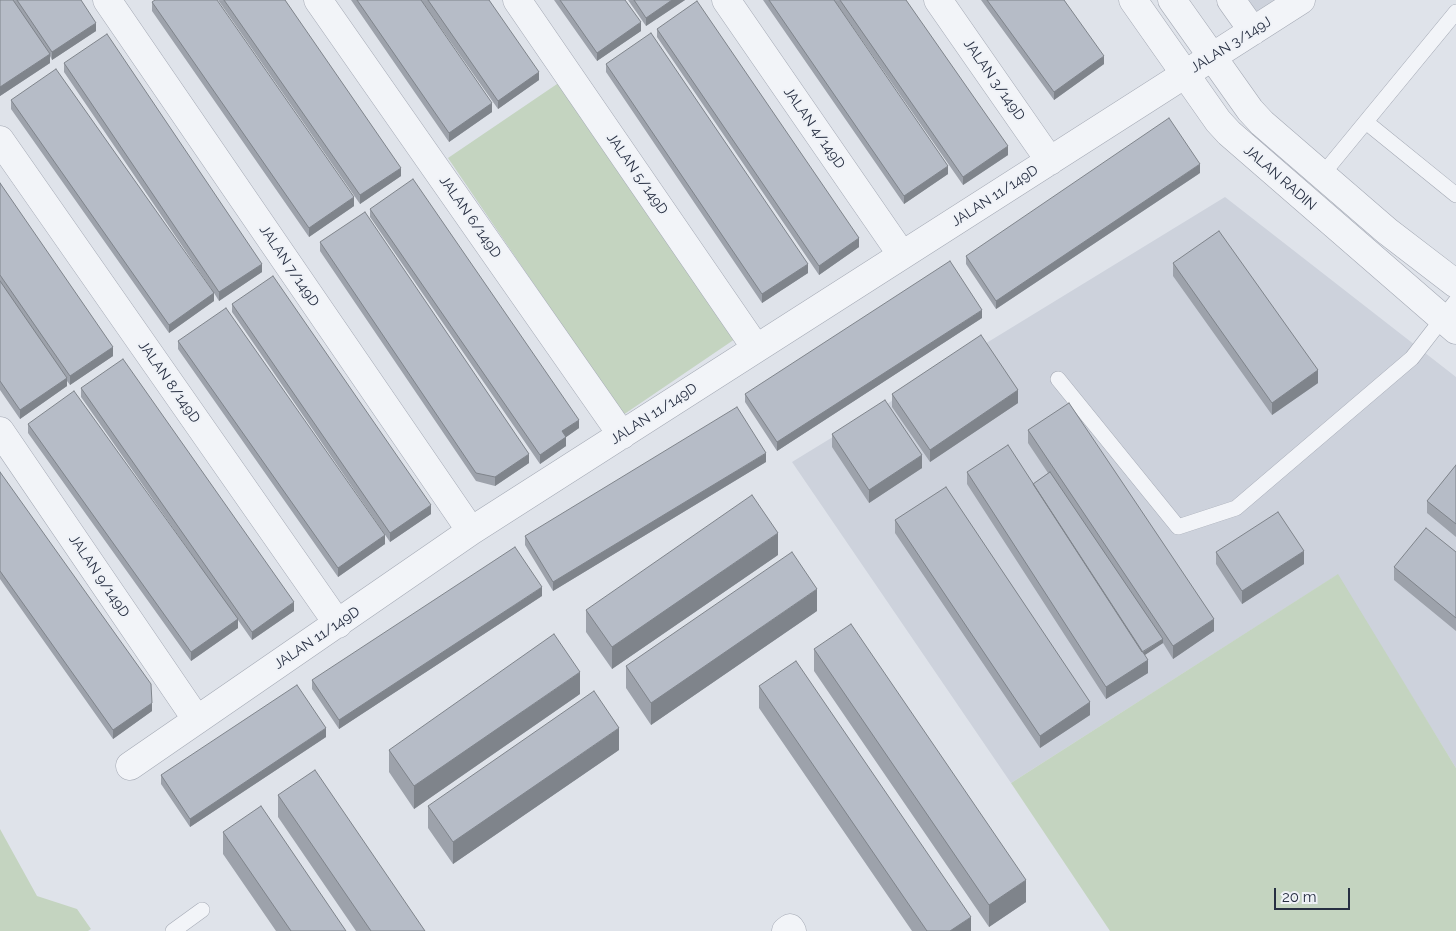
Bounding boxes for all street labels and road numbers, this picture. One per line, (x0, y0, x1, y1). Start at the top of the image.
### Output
street label: JALAN 3/149J (1187, 13, 1275, 77)
street label: JALAN 3/149D (960, 36, 1028, 124)
street label: JALAN 4/149D (780, 84, 848, 172)
street label: JALAN 5/149D (603, 130, 671, 218)
street label: JALAN RADIN (1240, 142, 1320, 214)
street label: JALAN 11/149D (949, 162, 1041, 230)
street label: JALAN 6/149D (435, 173, 505, 261)
street label: JALAN 7/149D (256, 222, 322, 310)
street label: JALAN 8/149D (135, 338, 203, 426)
street label: JALAN 11/149D (608, 380, 700, 448)
street label: JALAN 9/149D (65, 531, 133, 621)
street label: JALAN 11/149D (271, 603, 363, 673)

